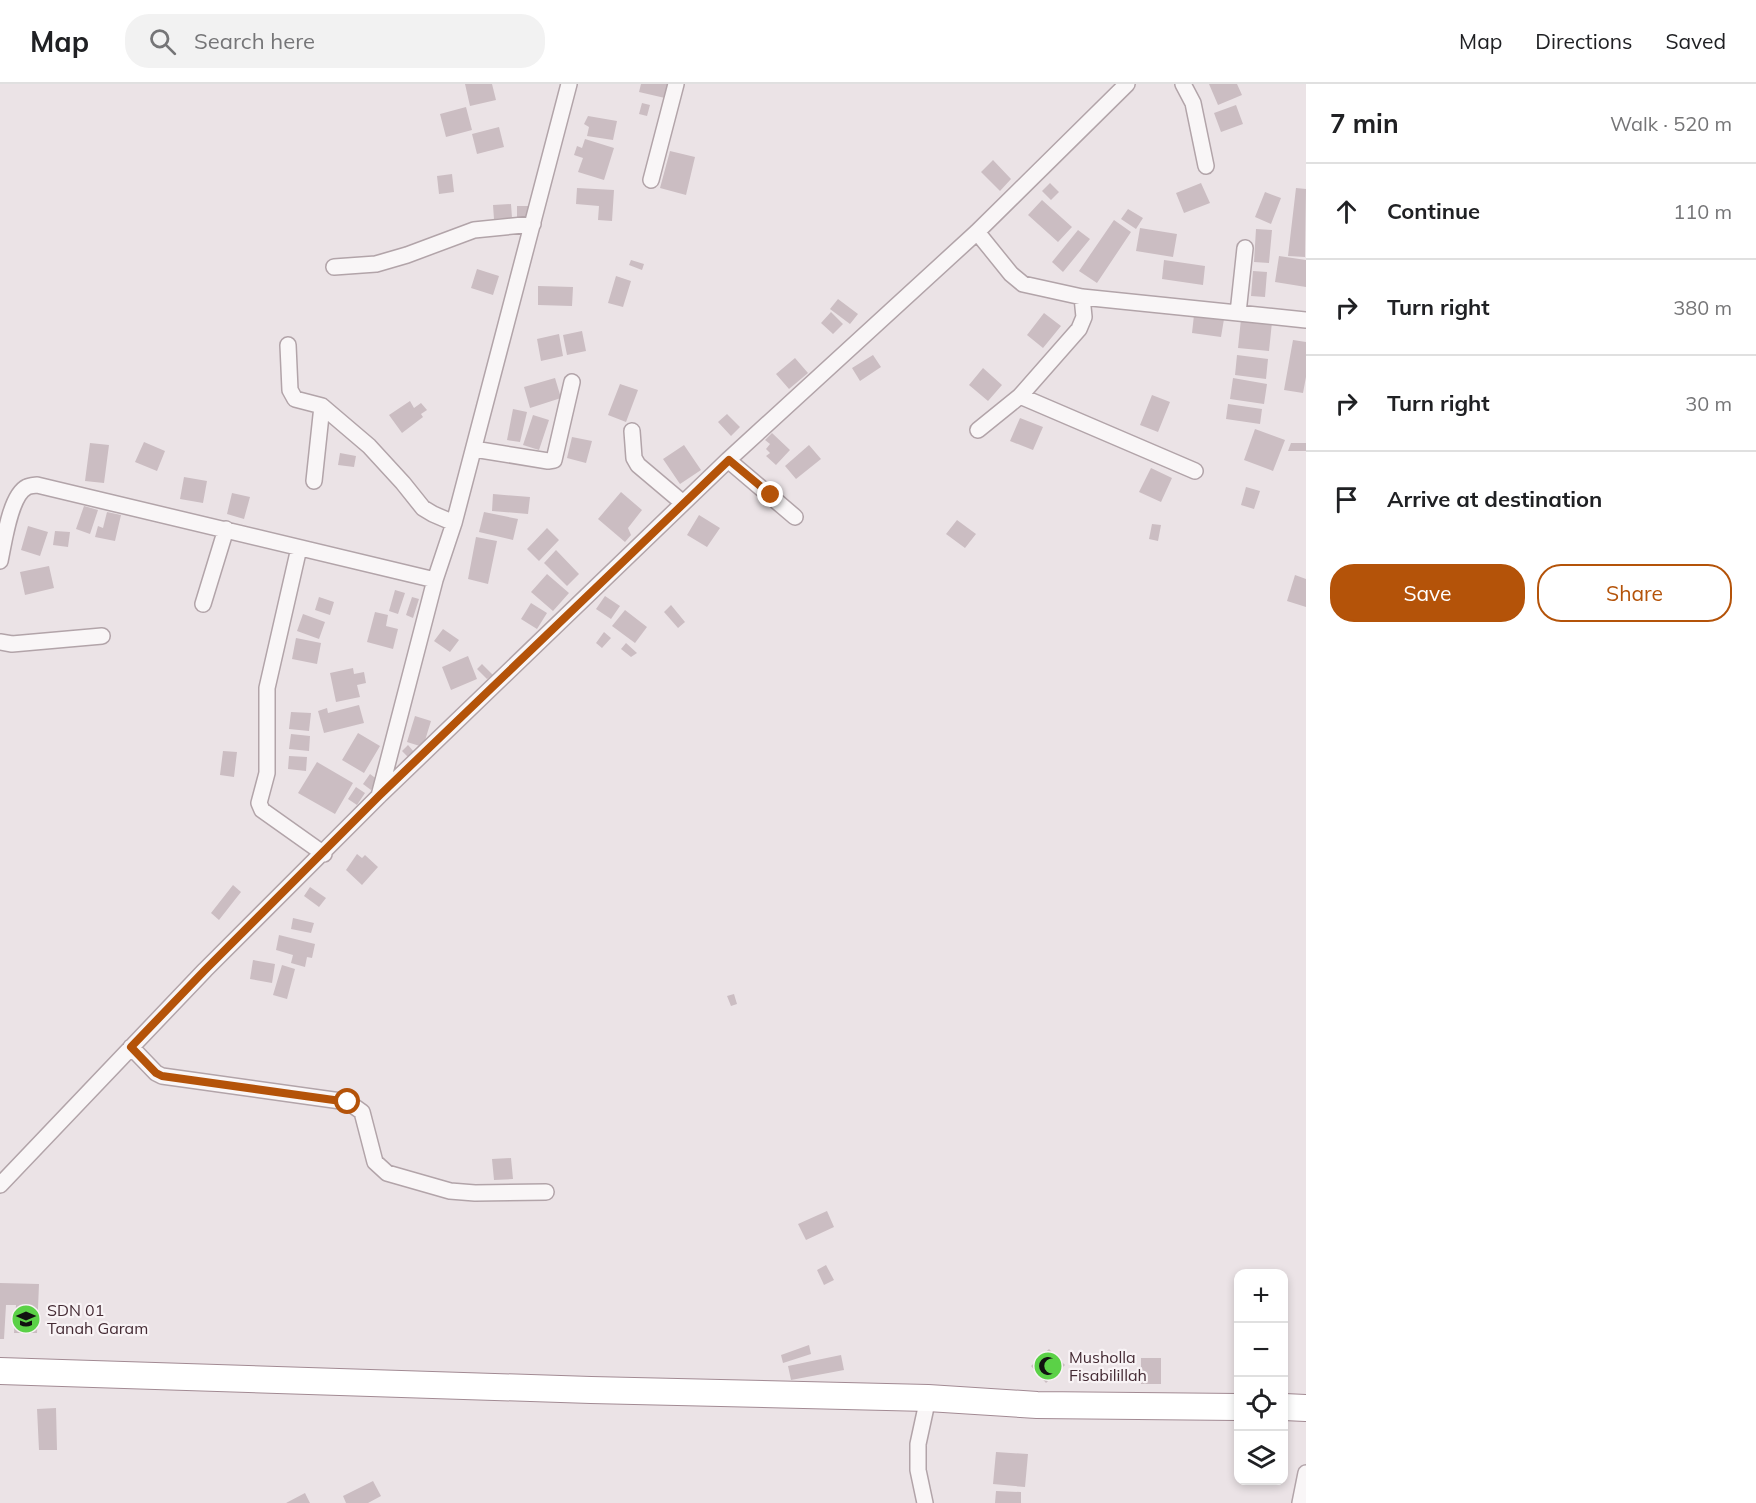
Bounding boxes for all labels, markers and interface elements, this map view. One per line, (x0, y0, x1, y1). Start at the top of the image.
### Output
search box (125, 14, 545, 68)
text: Map (30, 24, 89, 59)
icon: search (146, 25, 179, 58)
text: Search here (194, 27, 315, 55)
text: Map (1459, 28, 1502, 54)
text: Directions (1535, 28, 1632, 54)
text: Saved (1665, 28, 1726, 54)
text: 7 min (1330, 107, 1399, 140)
text: Walk · 520 m (1610, 111, 1732, 136)
icon: ahead (1330, 195, 1363, 228)
text: Continue (1387, 197, 1480, 225)
text: 110 m (1673, 199, 1732, 224)
icon: right (1330, 291, 1363, 324)
text: Turn right (1387, 293, 1490, 321)
text: 380 m (1673, 295, 1732, 320)
icon: right (1330, 387, 1363, 420)
text: Turn right (1387, 389, 1490, 417)
text: 30 m (1685, 391, 1732, 416)
route end (757, 481, 783, 507)
icon: arrive (1330, 483, 1363, 516)
text: Arrive at destination (1387, 485, 1602, 513)
button: Save (1330, 564, 1525, 622)
button: Share (1537, 564, 1732, 622)
route start (334, 1088, 360, 1114)
map controls (1234, 1269, 1288, 1485)
button: + (1234, 1269, 1288, 1323)
place label: SDN 01 Tanah Garam (47, 1300, 148, 1338)
school or university icon: SDN 01 Tanah Garam (10, 1303, 42, 1335)
button: − (1234, 1323, 1288, 1377)
place label: Musholla Fisabilillah (1069, 1347, 1147, 1385)
mosque icon: Musholla Fisabilillah (1032, 1350, 1064, 1382)
button: locate (1234, 1377, 1288, 1431)
button: layers (1234, 1431, 1288, 1485)

